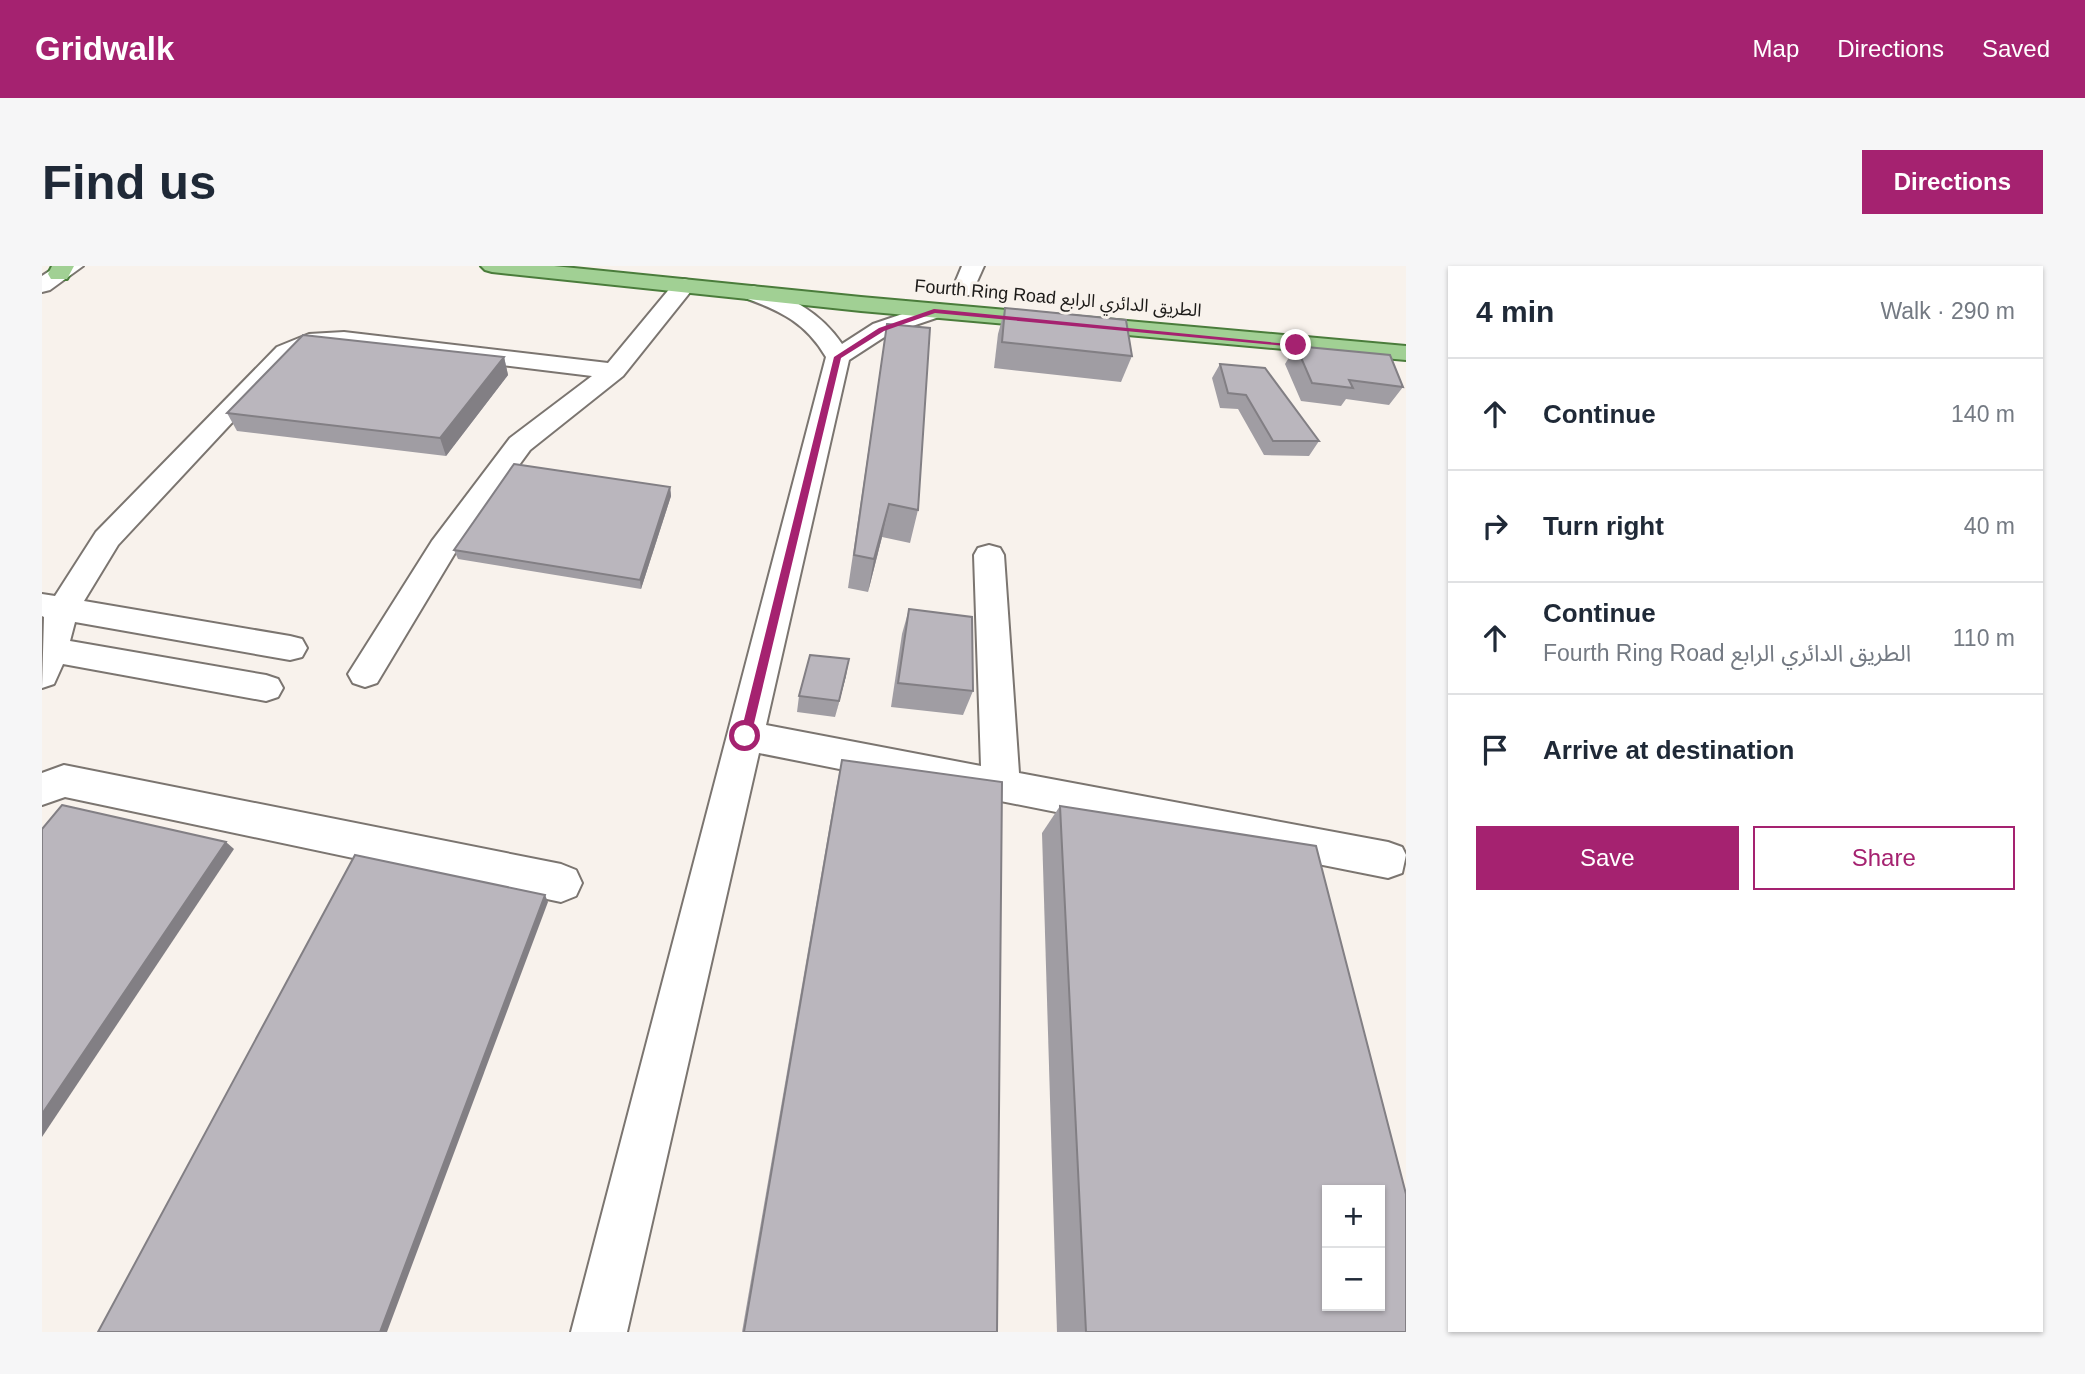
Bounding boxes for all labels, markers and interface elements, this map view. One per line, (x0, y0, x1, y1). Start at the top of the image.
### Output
text: Gridwalk (35, 30, 174, 67)
text: Map (1753, 35, 1799, 62)
text: Directions (1837, 35, 1944, 62)
text: Saved (1982, 35, 2050, 62)
button: Directions (1862, 150, 2043, 214)
text: Find us (42, 155, 216, 209)
street label: Fourth Ring Road الطريق الدائري الرابع (913, 275, 1202, 325)
text: 4 min (1476, 295, 1554, 328)
text: Walk · 290 m (1880, 298, 2015, 324)
route end (1280, 329, 1311, 360)
icon: ahead (1476, 395, 1514, 433)
text: Continue (1543, 399, 1656, 429)
text: 140 m (1951, 401, 2015, 427)
icon: right (1476, 507, 1514, 545)
text: Turn right (1543, 511, 1664, 541)
text: 40 m (1964, 513, 2015, 539)
text: Continue (1543, 598, 1656, 628)
icon: ahead (1476, 619, 1514, 657)
text: 110 m (1953, 625, 2015, 651)
text: Fourth Ring Road الطريق الدائري الرابع (1543, 640, 1911, 666)
route start (729, 720, 760, 751)
icon: arrive (1476, 731, 1514, 769)
text: Arrive at destination (1543, 735, 1794, 765)
button: Save (1476, 826, 1739, 890)
button: Share (1753, 826, 2015, 890)
map controls (1322, 1185, 1385, 1311)
button: + (1322, 1185, 1385, 1248)
button: − (1322, 1248, 1385, 1311)

